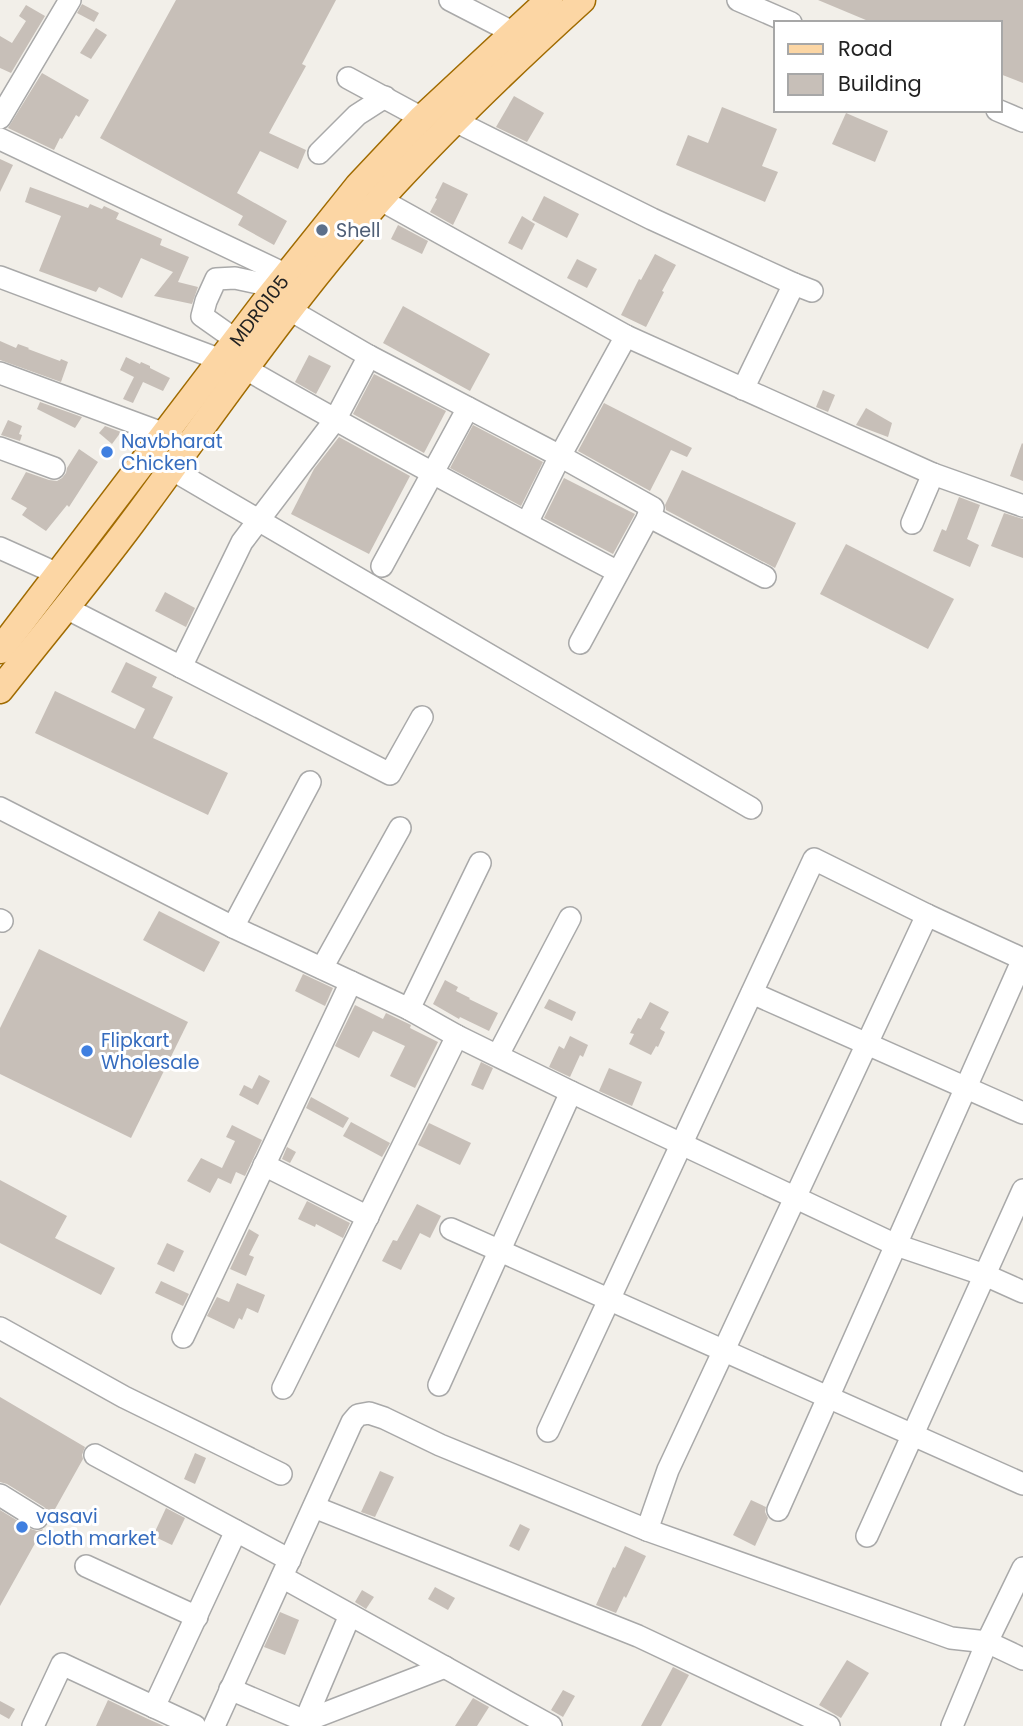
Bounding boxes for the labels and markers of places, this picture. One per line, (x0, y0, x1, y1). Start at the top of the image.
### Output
place label: Shell (336, 217, 380, 244)
marker: Shell (314, 222, 330, 238)
place label: Navbharat Chicken (121, 428, 223, 477)
marker: Navbharat Chicken (99, 444, 115, 460)
place label: Flipkart Wholesale (101, 1027, 200, 1076)
marker: Flipkart Wholesale (79, 1043, 95, 1059)
place label: vasavi cloth market (36, 1503, 157, 1552)
marker: vasavi cloth market (14, 1519, 30, 1535)

